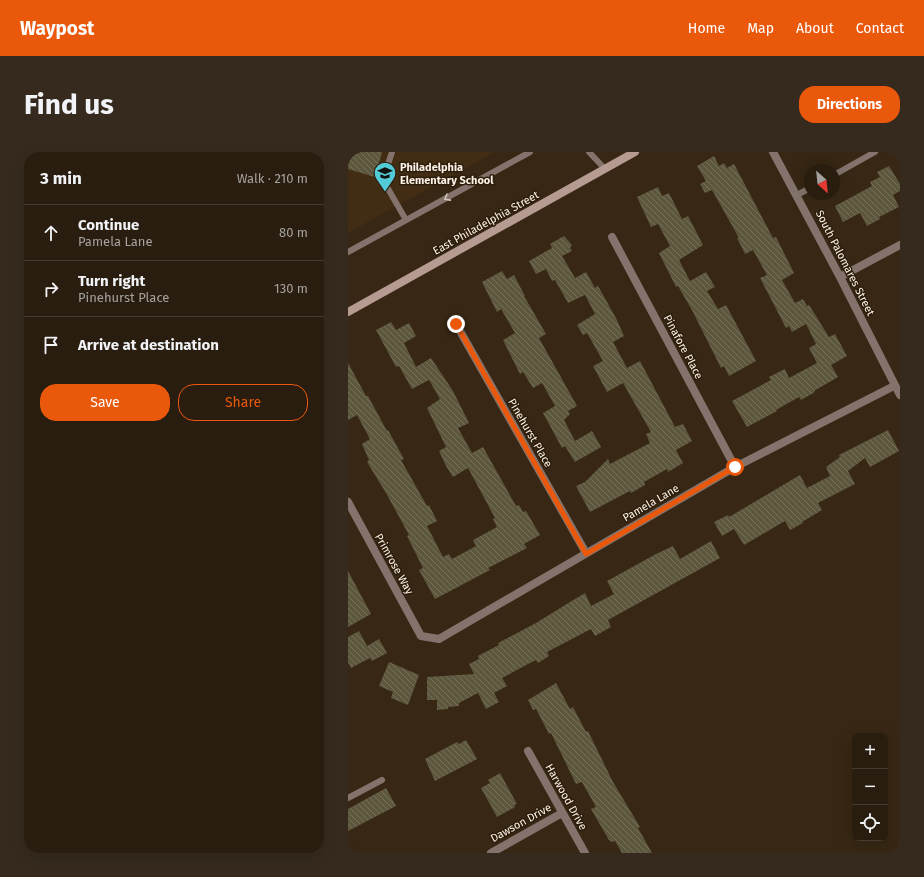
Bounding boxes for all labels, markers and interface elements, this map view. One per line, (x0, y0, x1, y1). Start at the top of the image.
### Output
text: Waypost (20, 17, 94, 40)
text: Home (688, 20, 725, 37)
text: Map (747, 20, 774, 37)
text: About (796, 20, 834, 37)
text: Contact (856, 20, 904, 37)
button: Directions (799, 86, 900, 123)
text: Find us (24, 88, 114, 121)
school or university icon: Philadelphia Elementary School (372, 160, 398, 193)
place label: Philadelphia Elementary School (400, 161, 494, 187)
north arrow (804, 164, 840, 200)
text: 3 min (40, 168, 82, 189)
text: Walk · 210 m (237, 171, 308, 186)
street label: East Philadelphia Street (431, 188, 541, 258)
one-way arrow (443, 193, 451, 200)
street label: South Palomares Street (813, 208, 877, 318)
text: Continue (78, 216, 139, 234)
icon: ahead (40, 222, 62, 244)
text: 80 m (279, 225, 308, 240)
text: Pamela Lane (78, 234, 153, 249)
text: Turn right (78, 272, 145, 290)
icon: right (40, 278, 62, 300)
text: 130 m (274, 281, 308, 296)
text: Pinehurst Place (78, 290, 169, 305)
street label: Pinafore Place (661, 313, 705, 381)
route end (447, 315, 465, 333)
icon: arrive (40, 334, 62, 356)
text: Arrive at destination (78, 336, 219, 354)
button: Save (40, 384, 170, 421)
button: Share (178, 384, 308, 421)
street label: Pinehurst Place (505, 396, 555, 470)
route start (726, 458, 744, 476)
street label: Pamela Lane (620, 482, 682, 524)
street label: Primrose Way (372, 531, 416, 597)
map controls (852, 733, 888, 841)
button: + (852, 733, 888, 769)
street label: Harwood Drive (542, 762, 590, 832)
button: − (852, 769, 888, 805)
street label: Dawson Drive (488, 801, 554, 845)
button: locate (852, 805, 888, 841)

